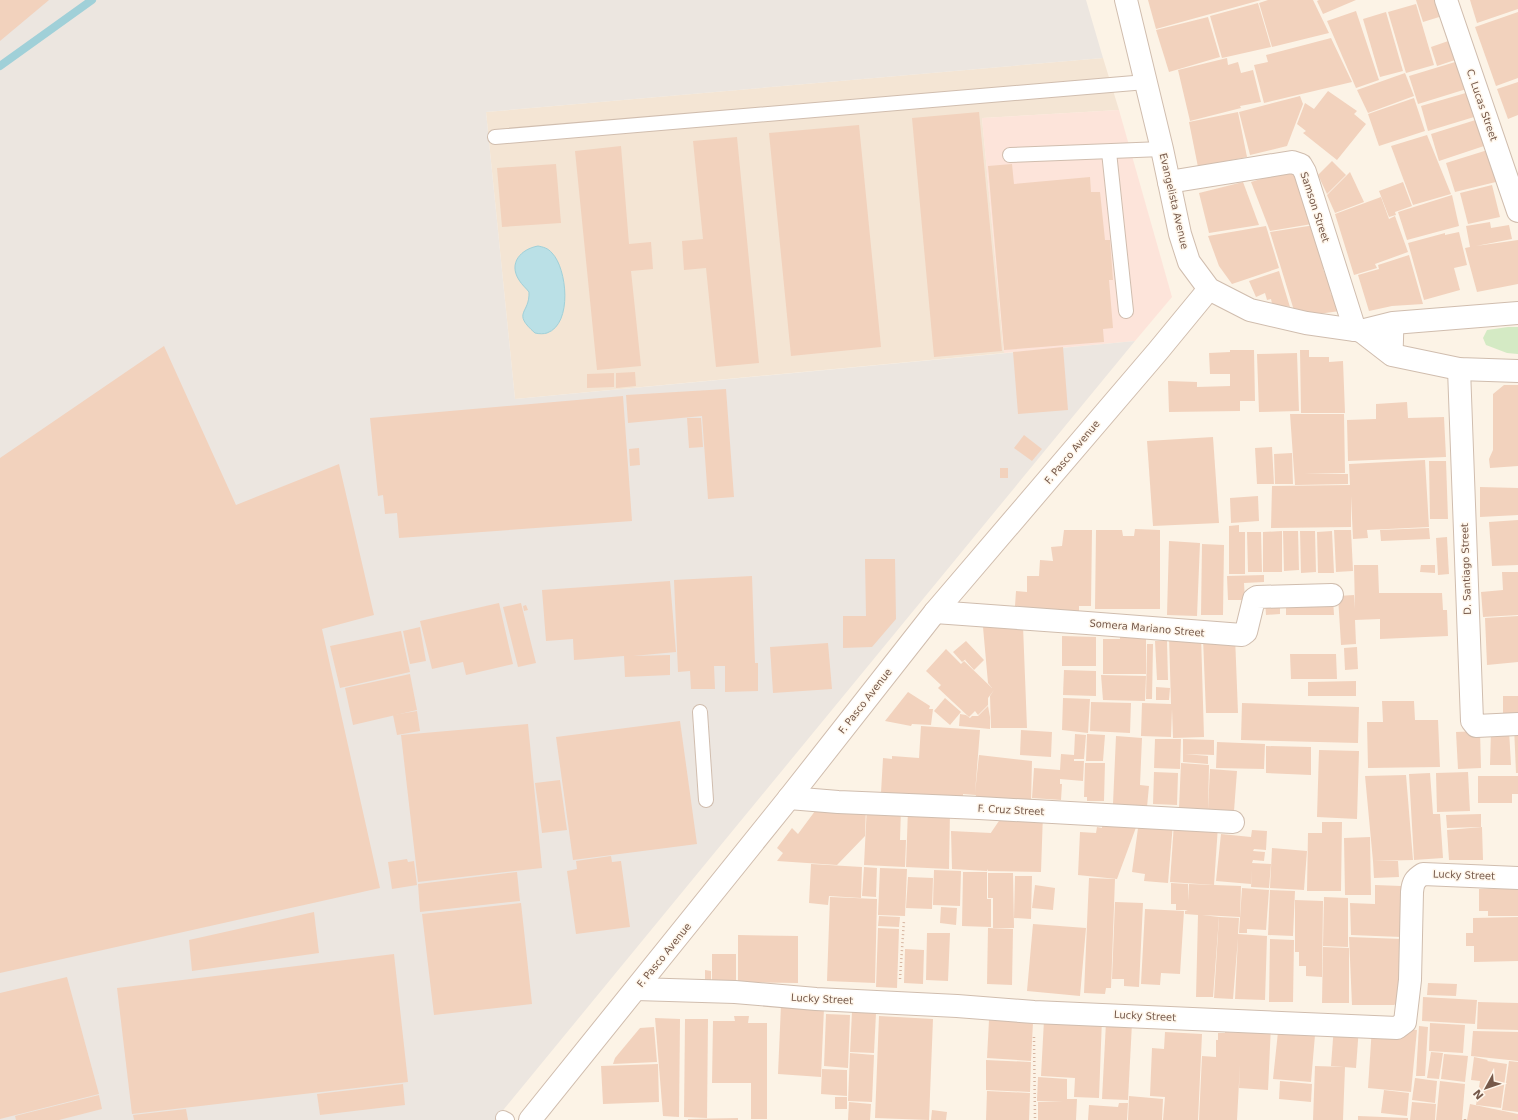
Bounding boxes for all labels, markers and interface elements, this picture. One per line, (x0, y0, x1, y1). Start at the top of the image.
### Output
street label: C. Lucas Street (1465, 68, 1500, 143)
street label: Evangelista Avenue (1158, 152, 1190, 250)
street label: Samson Street (1298, 170, 1332, 244)
street label: F. Pasco Avenue (1042, 418, 1102, 486)
street label: D. Santiago Street (1459, 523, 1473, 615)
street label: Somera Mariano Street (1089, 617, 1205, 639)
street label: F. Pasco Avenue (836, 666, 894, 736)
street label: F. Cruz Street (977, 803, 1045, 817)
street label: Lucky Street (1433, 868, 1495, 882)
street label: F. Pasco Avenue (635, 921, 693, 989)
street label: Lucky Street (791, 992, 853, 1006)
street label: Lucky Street (1114, 1009, 1176, 1023)
north arrow (1466, 1068, 1506, 1108)
text: N (1471, 1086, 1487, 1102)

